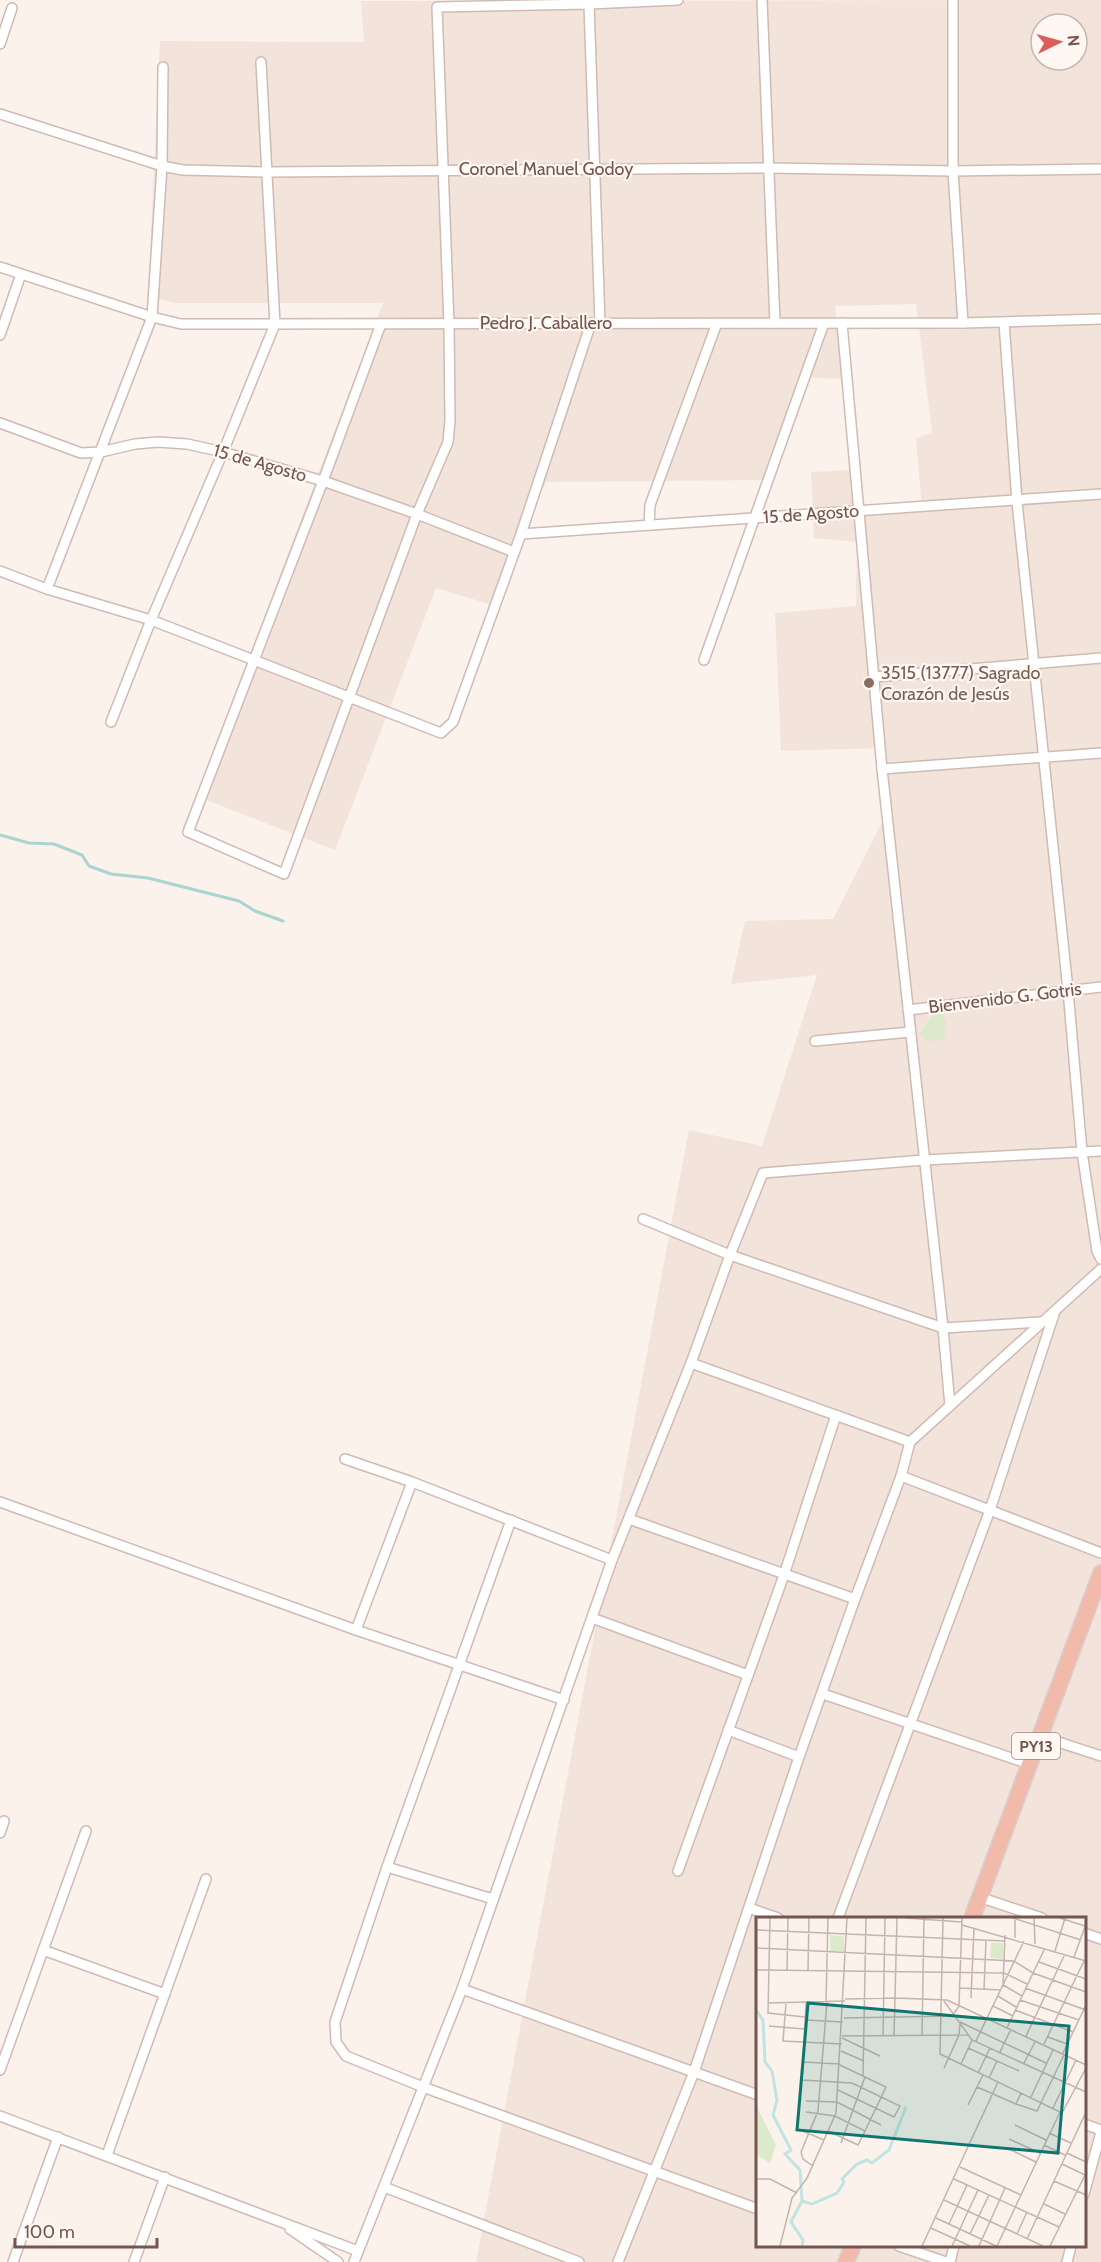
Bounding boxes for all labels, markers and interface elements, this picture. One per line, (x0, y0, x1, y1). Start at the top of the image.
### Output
north arrow (1029, 12, 1089, 72)
text: N (1063, 34, 1083, 47)
street label: Coronel Manuel Godoy (459, 158, 633, 180)
street label: Pedro J. Caballero (480, 312, 612, 334)
street label: 15 de Agosto (211, 439, 309, 487)
street label: 15 de Agosto (762, 500, 860, 528)
place label: 3515 (13777) Sagrado Corazón de Jesús (881, 662, 1041, 705)
marker: 3515 (13777) Sagrado Corazón de Jesús (862, 676, 876, 690)
street label: Bienvenido G. Gotris (927, 978, 1083, 1018)
road number: PY13 (1012, 1733, 1060, 1759)
inset map (756, 1917, 1086, 2247)
scale bar (15, 2211, 158, 2249)
text: 100 m (24, 2221, 75, 2243)

